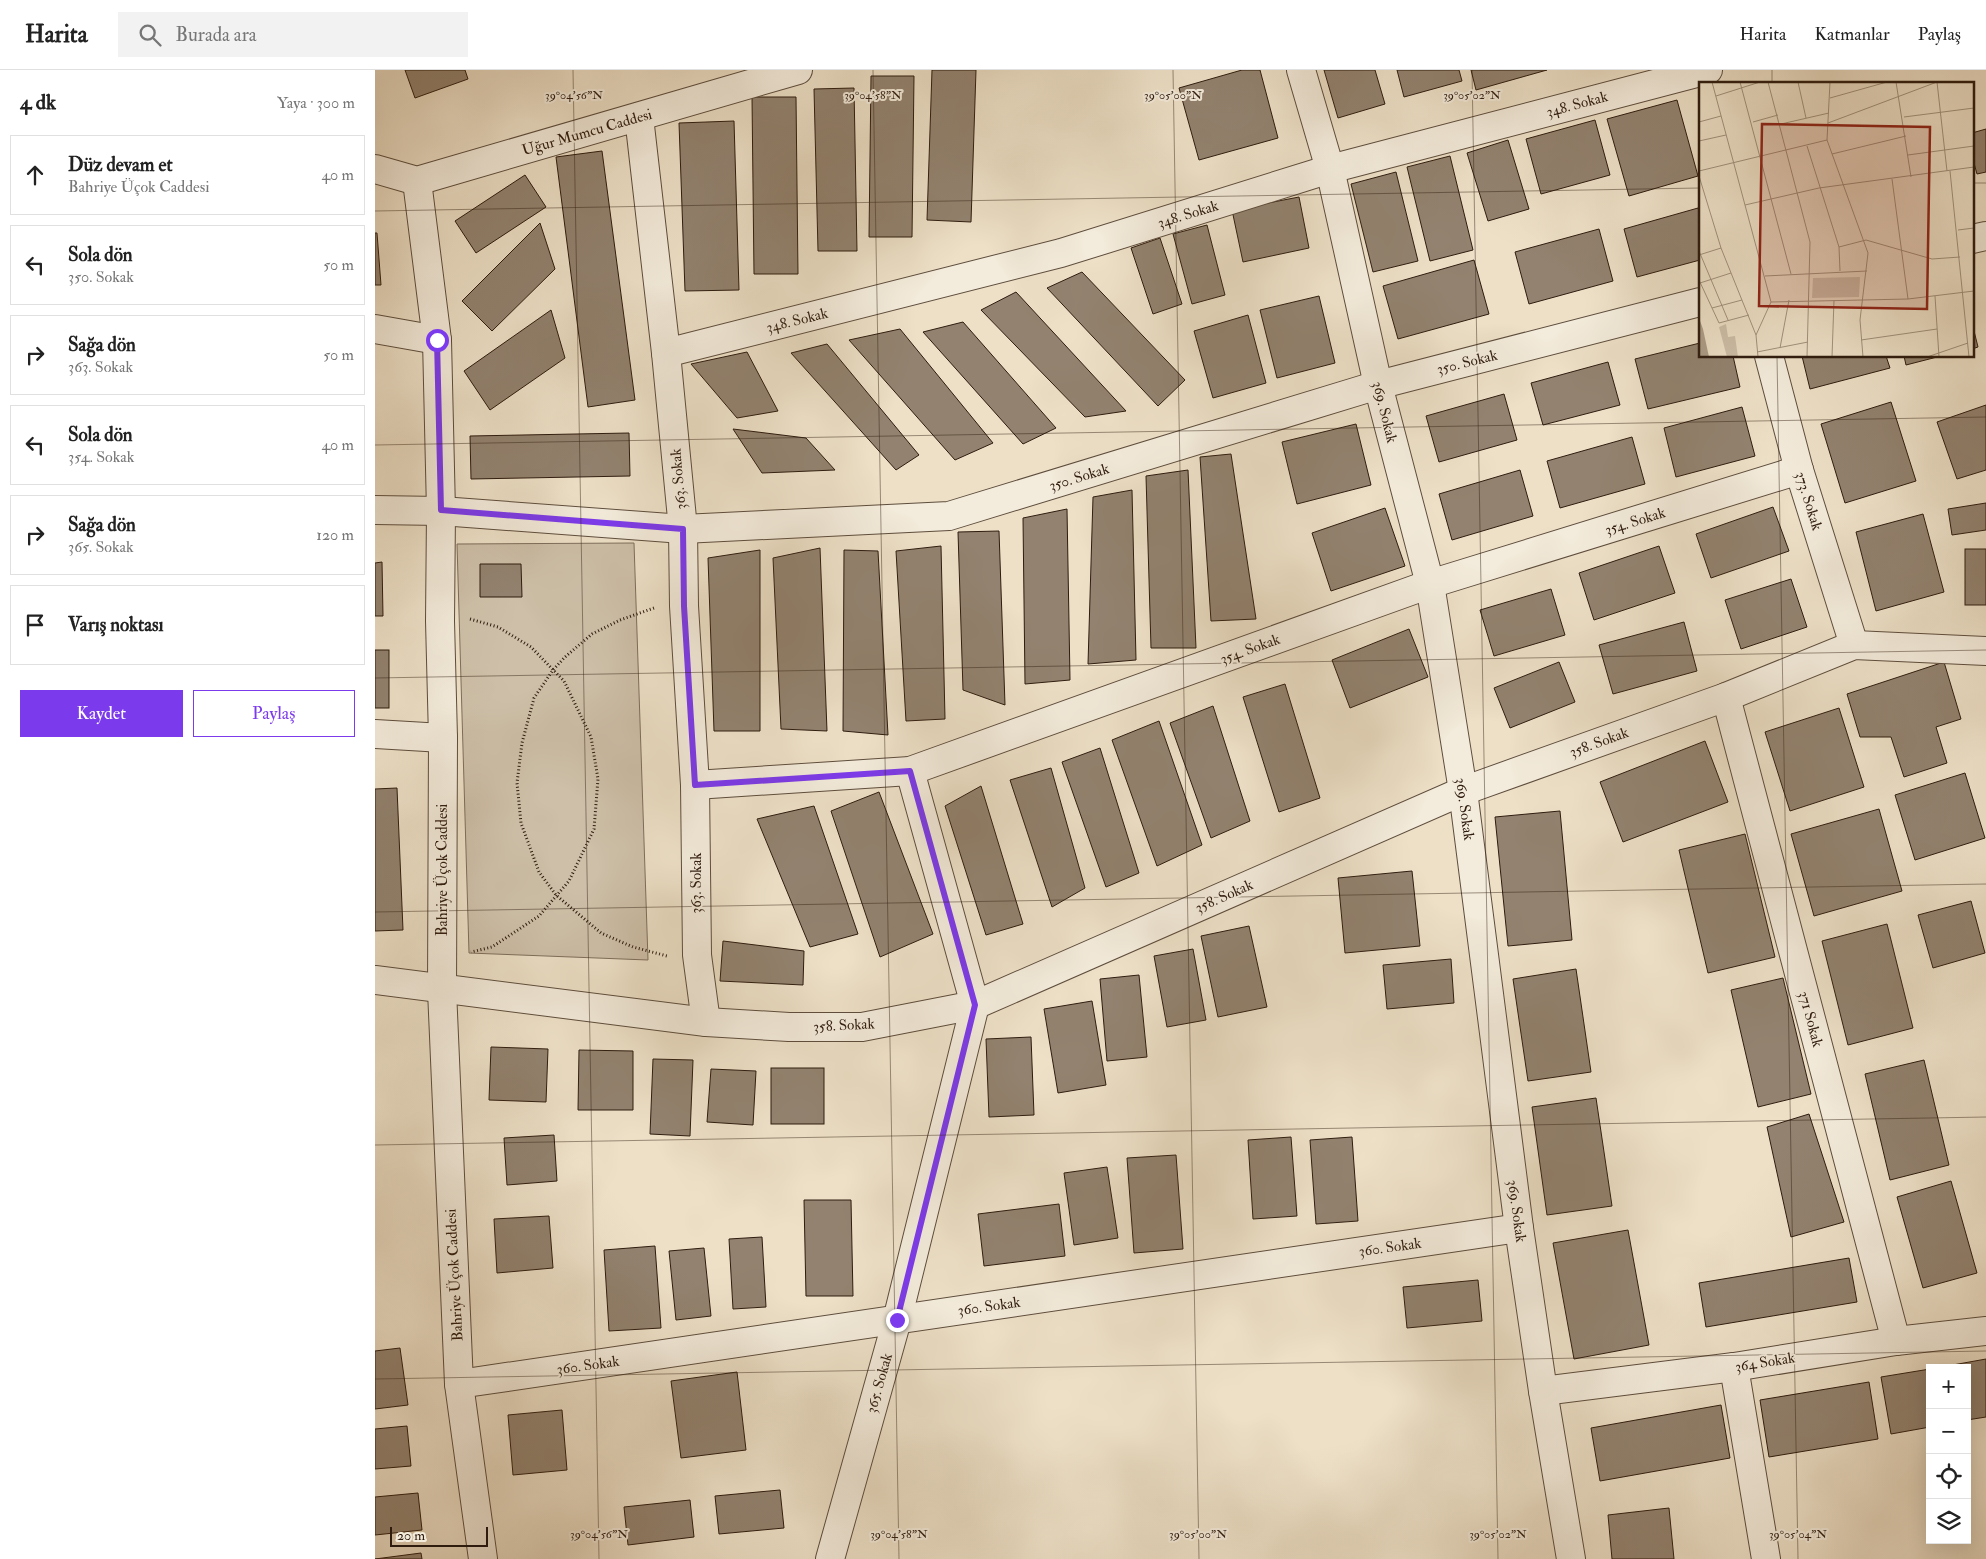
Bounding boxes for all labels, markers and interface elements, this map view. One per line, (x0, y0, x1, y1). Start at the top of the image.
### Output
search box (118, 12, 468, 57)
text: Harita (25, 19, 88, 50)
icon: search (136, 21, 164, 49)
text: Burada ara (176, 23, 257, 47)
text: Harita (1740, 23, 1786, 46)
text: Katmanlar (1814, 23, 1890, 46)
text: Paylaş (1918, 23, 1961, 46)
inset map (1699, 82, 1973, 358)
street label: 348. Sokak (1544, 87, 1610, 122)
text: 39°04'56"N (545, 88, 603, 103)
text: 39°04'58"N (844, 88, 902, 103)
text: 39°05'00"N (1144, 88, 1202, 103)
text: 39°05'02"N (1443, 88, 1501, 103)
text: 4 dk (20, 89, 56, 116)
text: Yaya · 300 m (277, 93, 355, 113)
street label: Uğur Mumcu Caddesi (520, 105, 654, 160)
text: Düz devam et (68, 153, 173, 177)
icon: ahead (21, 161, 49, 189)
text: 40 m (321, 165, 354, 185)
text: Bahriye Üçok Caddesi (68, 177, 210, 197)
street label: 348. Sokak (1155, 196, 1221, 233)
text: Sola dön (68, 243, 133, 267)
icon: left (21, 251, 49, 279)
text: 50 m (323, 255, 354, 275)
text: 350. Sokak (68, 267, 134, 287)
street label: 348. Sokak (764, 304, 830, 337)
route start (426, 329, 449, 352)
text: Sağa dön (68, 333, 136, 357)
icon: right (21, 341, 49, 369)
text: 50 m (323, 345, 354, 365)
street label: 350. Sokak (1435, 346, 1499, 379)
text: 363. Sokak (68, 357, 133, 377)
street label: 369. Sokak (1368, 379, 1401, 445)
text: Sola dön (68, 423, 133, 447)
icon: left (21, 431, 49, 459)
text: 40 m (321, 435, 354, 455)
text: 354. Sokak (68, 447, 135, 467)
street label: 363. Sokak (666, 448, 691, 510)
street label: 350. Sokak (1047, 459, 1112, 496)
street label: 373. Sokak (1791, 470, 1826, 533)
street label: 354. Sokak (1603, 503, 1668, 540)
text: Sağa dön (68, 513, 136, 537)
icon: right (21, 521, 49, 549)
text: 120 m (316, 525, 354, 545)
text: 365. Sokak (68, 537, 134, 557)
icon: arrive (21, 611, 49, 639)
text: Varış noktası (68, 613, 164, 637)
street label: 354. Sokak (1218, 630, 1283, 669)
button: Kaydet (20, 690, 183, 737)
button: Paylaş (193, 690, 355, 737)
street label: 358. Sokak (1567, 723, 1631, 762)
street label: 369. Sokak (1451, 777, 1478, 842)
street label: Bahriye Üçok Caddesi (432, 804, 452, 936)
street label: 363. Sokak (687, 852, 706, 914)
street label: 358. Sokak (1192, 875, 1256, 918)
street label: 371 Sokak (1794, 989, 1827, 1049)
street label: 358. Sokak (813, 1014, 875, 1037)
street label: 369. Sokak (1503, 1179, 1530, 1244)
street label: Bahriye Üçok Caddesi (441, 1208, 467, 1342)
street label: 360. Sokak (1358, 1234, 1423, 1261)
street label: 360. Sokak (957, 1293, 1022, 1320)
route end (886, 1309, 909, 1332)
street label: 364 Sokak (1734, 1348, 1796, 1377)
street label: 365. Sokak (862, 1351, 897, 1415)
street label: 360. Sokak (556, 1352, 621, 1379)
map controls (1926, 1364, 1971, 1544)
button: + (1926, 1364, 1971, 1409)
button: − (1926, 1409, 1971, 1454)
button: locate (1926, 1454, 1971, 1499)
button: layers (1926, 1499, 1971, 1544)
scale bar (390, 1524, 487, 1547)
text: 20 m (397, 1527, 425, 1544)
text: 39°04'56"N (570, 1527, 628, 1542)
text: 39°04'58"N (870, 1527, 928, 1542)
text: 39°05'00"N (1169, 1527, 1227, 1542)
text: 39°05'02"N (1469, 1527, 1527, 1542)
text: 39°05'04"N (1769, 1527, 1827, 1542)

